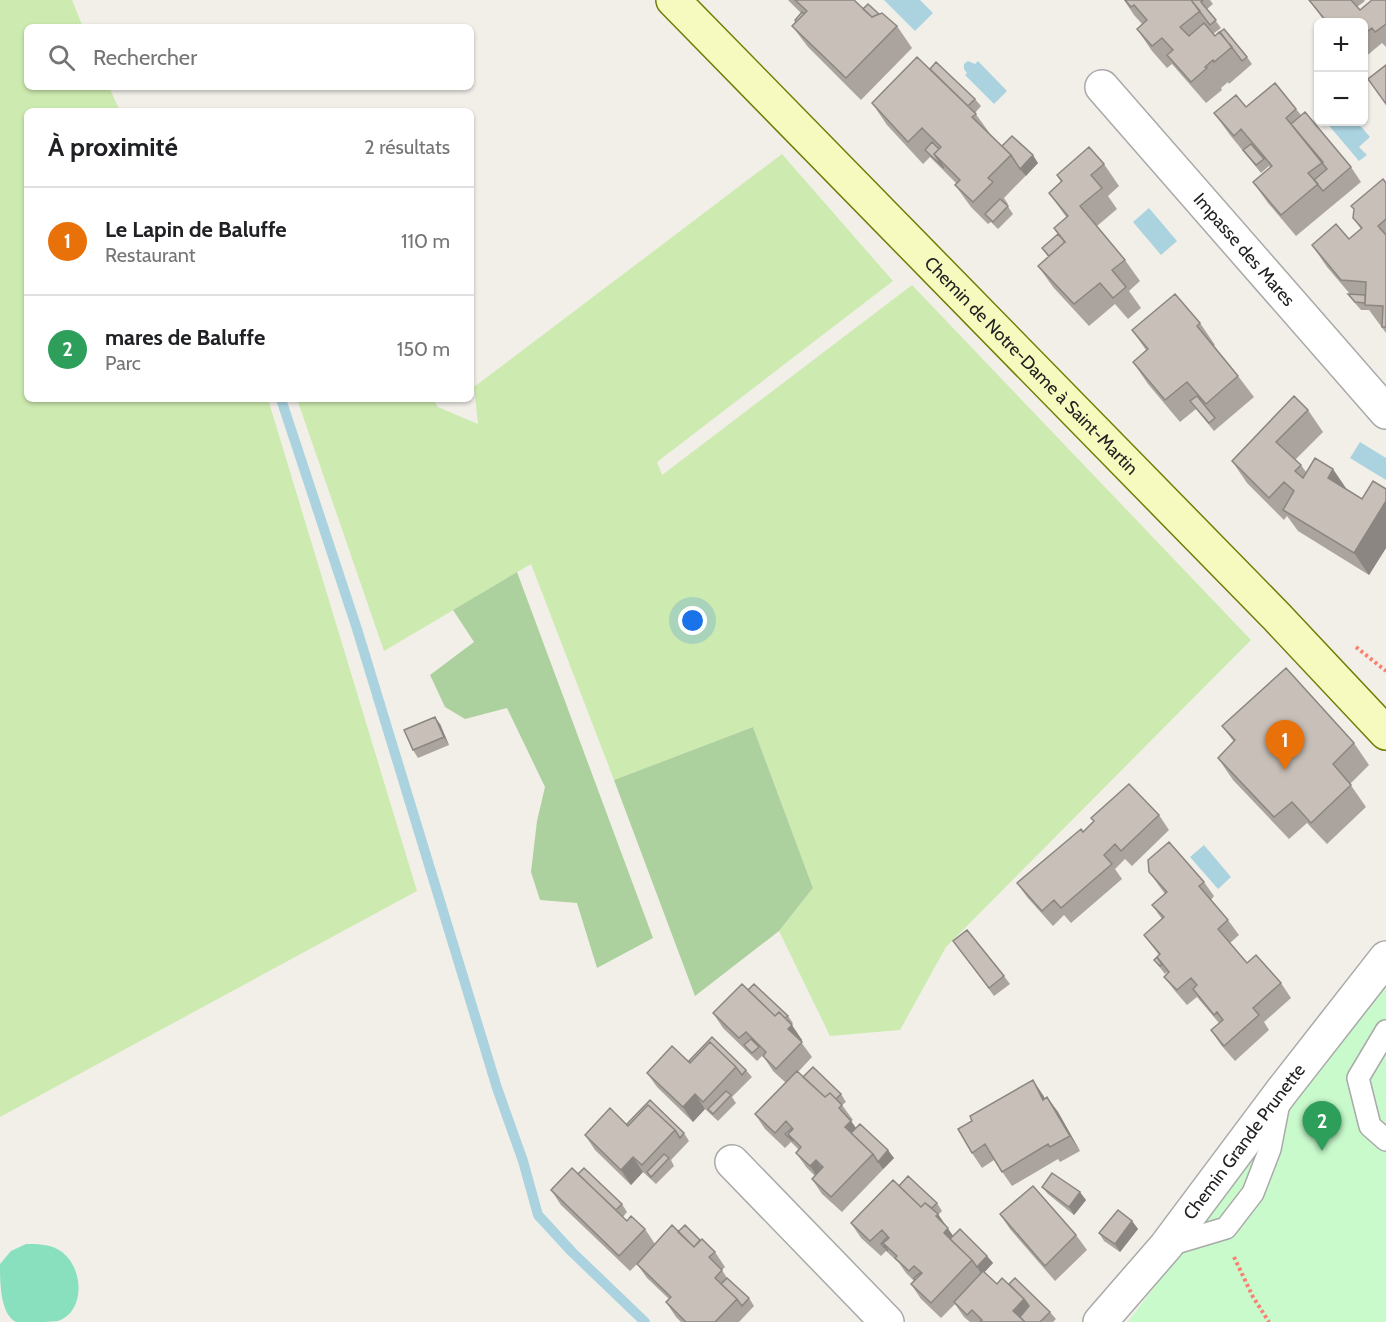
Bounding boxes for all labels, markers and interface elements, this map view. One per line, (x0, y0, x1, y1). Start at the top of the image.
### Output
map controls (1314, 18, 1368, 126)
button: + (1314, 18, 1368, 72)
search box (24, 24, 474, 90)
icon: search (45, 41, 78, 74)
text: Rechercher (93, 44, 197, 71)
button: − (1314, 72, 1368, 126)
text: À proximité (48, 131, 178, 163)
text: 2 résultats (364, 135, 450, 159)
street label: Impasse des Mares (1189, 189, 1300, 311)
text: Le Lapin de Baluffe (105, 216, 287, 243)
text: 1 (64, 229, 71, 253)
text: 110 m (401, 229, 450, 253)
text: Restaurant (105, 243, 196, 267)
street label: Chemin de Notre-Dame à Saint-Martin (920, 252, 1143, 480)
text: mares de Baluffe (105, 324, 265, 351)
text: 2 (62, 337, 73, 361)
text: 150 m (397, 337, 450, 361)
text: Parc (105, 351, 141, 375)
your location (678, 606, 707, 635)
pin: 1 (1266, 720, 1304, 770)
street label: Chemin Grande Prunette (1179, 1060, 1310, 1224)
pin: 2 (1302, 1102, 1342, 1151)

